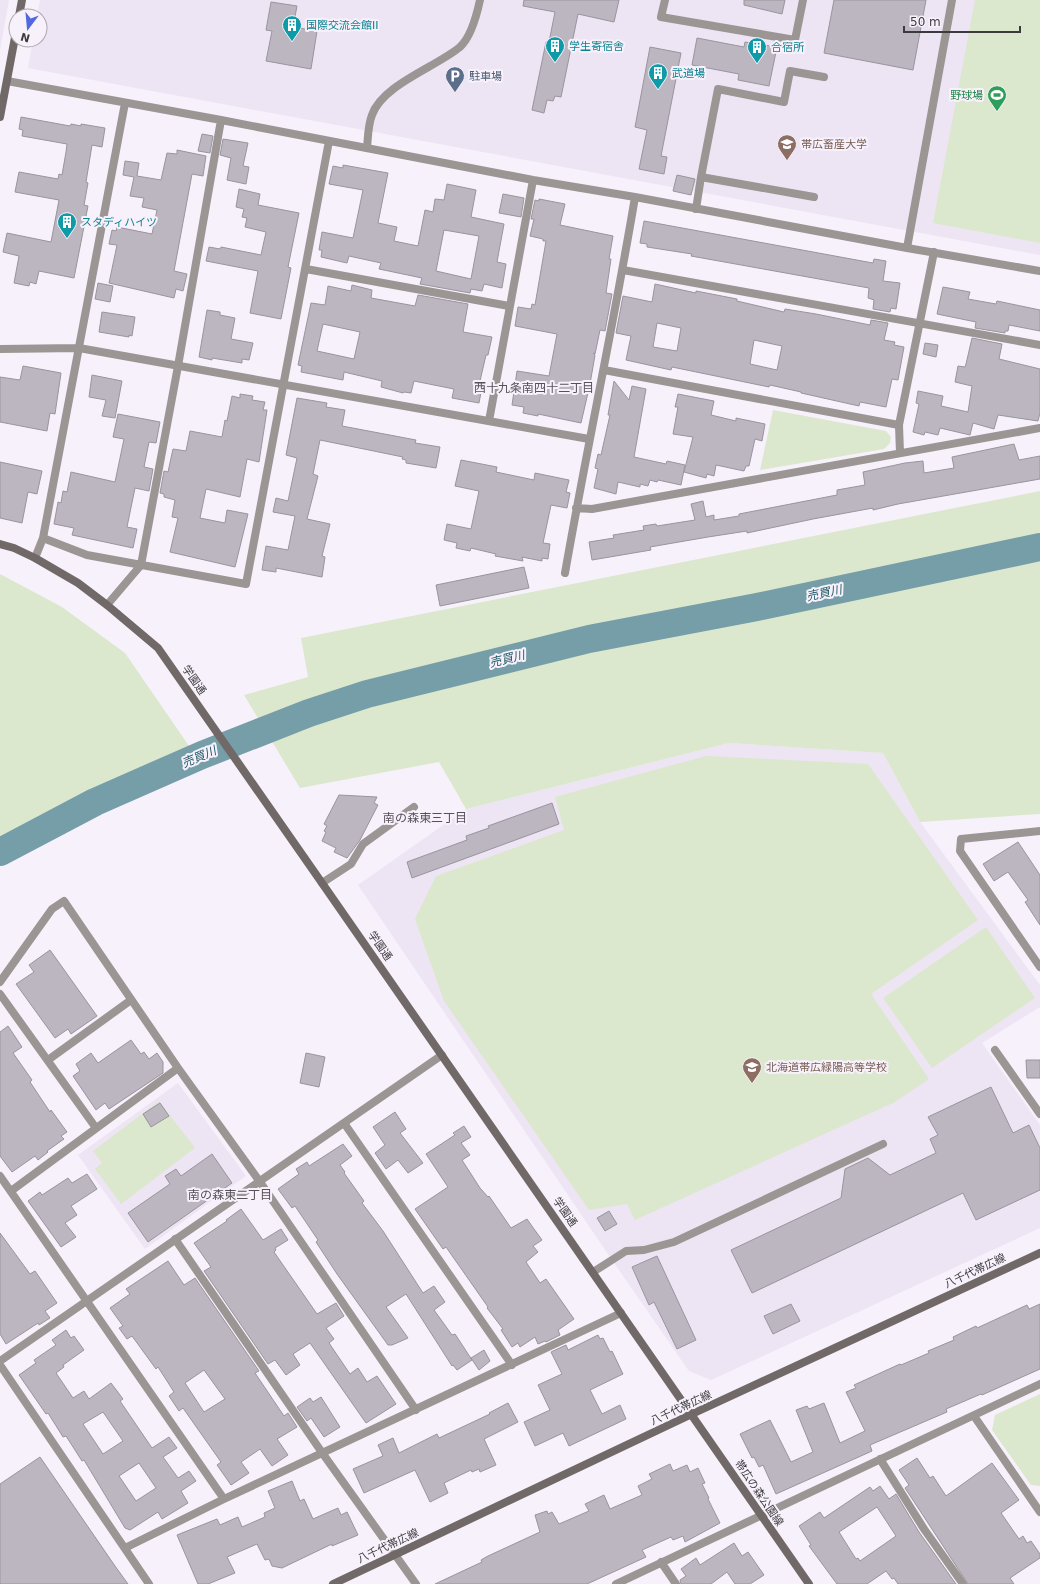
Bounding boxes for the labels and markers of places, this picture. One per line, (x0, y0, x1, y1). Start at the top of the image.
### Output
building icon: 国際交流会館II (281, 14, 303, 42)
place label: 国際交流会館II (306, 19, 379, 32)
building icon: 学生寄宿舎 (544, 35, 566, 63)
building icon: 合宿所 (746, 36, 768, 64)
place label: 学生寄宿舎 (569, 40, 624, 53)
place label: 合宿所 (771, 41, 805, 54)
building icon: 武道場 (647, 62, 669, 90)
parking icon: 駐車場 (444, 65, 466, 93)
place label: 武道場 (672, 67, 705, 80)
place label: 駐車場 (469, 70, 502, 83)
sports icon: 野球場 (986, 84, 1008, 112)
place label: 野球場 (950, 89, 983, 102)
school or university icon: 帯広畜産大学 (776, 133, 798, 161)
place label: 帯広畜産大学 (801, 138, 867, 151)
building icon: スタディハイツ (56, 211, 78, 239)
place label: スタディハイツ (81, 216, 157, 229)
school or university icon: 北海道帯広緑陽高等学校 (741, 1056, 763, 1084)
place label: 北海道帯広緑陽高等学校 (766, 1061, 887, 1074)

